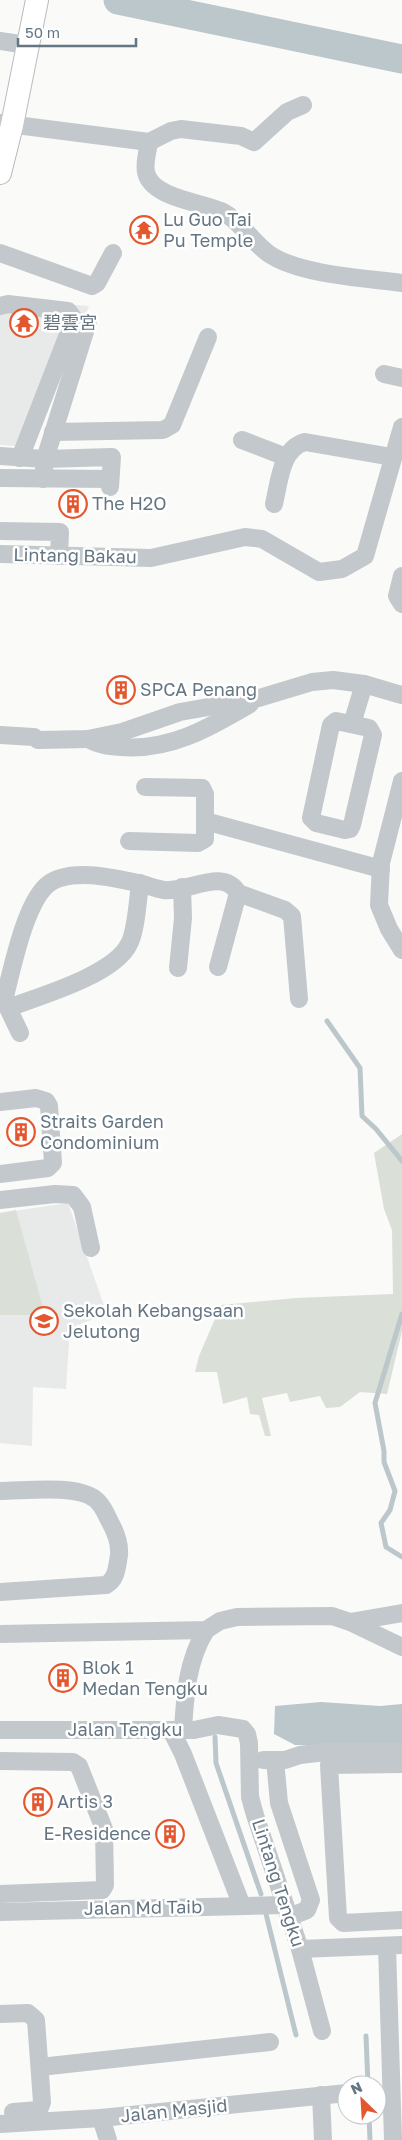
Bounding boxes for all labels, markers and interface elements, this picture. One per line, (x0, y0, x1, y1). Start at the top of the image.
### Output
scale bar (18, 15, 135, 47)
text: 50 m (25, 23, 60, 41)
place label: Lu Guo Tai Pu Temple (163, 208, 253, 251)
temple icon: Lu Guo Tai Pu Temple (129, 215, 159, 245)
temple icon: 碧雲宮 (9, 308, 39, 338)
place label: 碧雲宮 (43, 311, 97, 333)
building icon: The H2O (58, 489, 88, 519)
place label: The H2O (92, 492, 167, 514)
street label: Lintang Bakau (13, 543, 137, 567)
building icon: SPCA Penang (106, 675, 136, 705)
place label: SPCA Penang (140, 678, 257, 700)
place label: Straits Garden Condominium (40, 1110, 164, 1153)
building icon: Straits Garden Condominium (6, 1117, 36, 1147)
place label: Sekolah Kebangsaan Jelutong (63, 1299, 244, 1342)
school or university icon: Sekolah Kebangsaan Jelutong (29, 1306, 59, 1336)
place label: Blok 1 Medan Tengku (82, 1656, 208, 1699)
building icon: Blok 1 Medan Tengku (48, 1663, 78, 1693)
street label: Jalan Tengku (68, 1718, 182, 1740)
building icon: Artis 3 (23, 1787, 53, 1817)
place label: Artis 3 (57, 1790, 113, 1812)
street label: Lintang Tengku (248, 1816, 310, 1949)
building icon: E-Residence (155, 1819, 185, 1849)
place label: E-Residence (43, 1822, 151, 1844)
street label: Jalan Md Taib (84, 1895, 202, 1919)
north arrow (337, 2075, 387, 2125)
text: N (348, 2078, 365, 2098)
street label: Jalan Masjid (119, 2093, 229, 2127)

